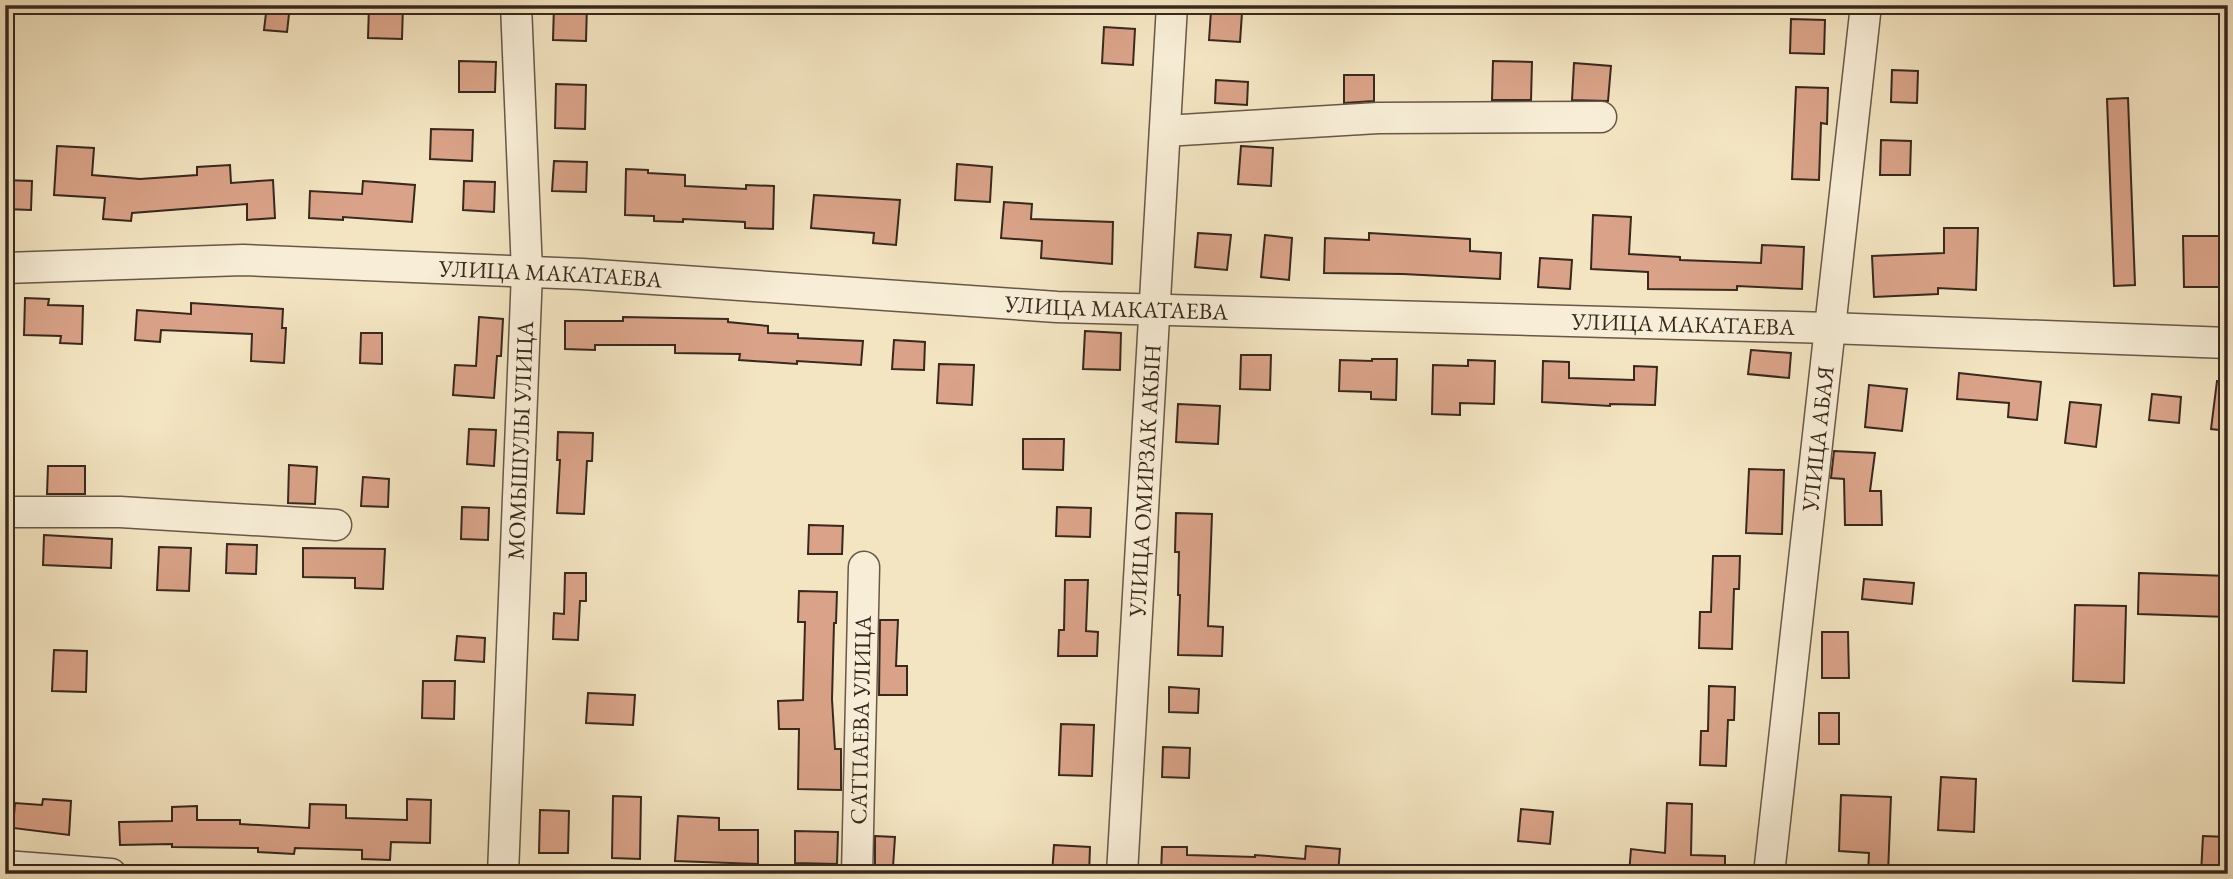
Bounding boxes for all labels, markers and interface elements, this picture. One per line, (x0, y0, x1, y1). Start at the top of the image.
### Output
street label: УЛИЦА МАКАТАЕВА (437, 253, 664, 295)
street label: УЛИЦА МАКАТАЕВА (1003, 288, 1230, 327)
street label: УЛИЦА МАКАТАЕВА (1570, 306, 1796, 342)
street label: МОМЫШУЛЫ УЛИЦА (501, 319, 540, 560)
street label: УЛИЦА ОМИРЗАК АКЫН (1122, 343, 1167, 619)
street label: УЛИЦА АБАЯ (1794, 364, 1841, 514)
street label: САТПАЕВА УЛИЦА (843, 614, 878, 825)

